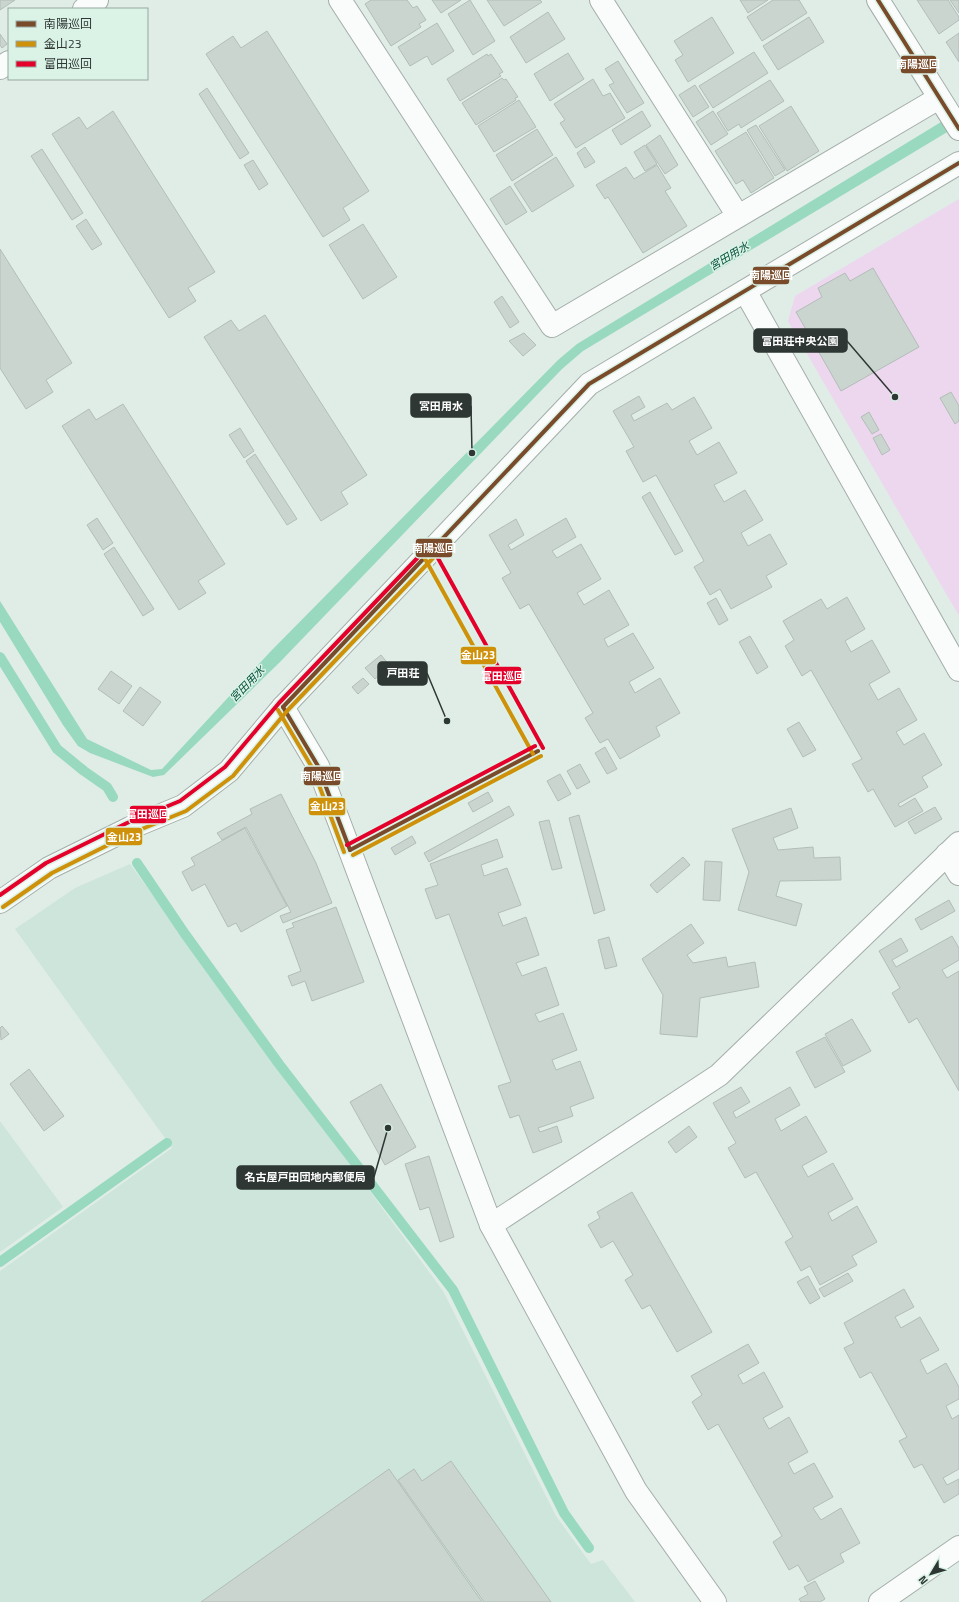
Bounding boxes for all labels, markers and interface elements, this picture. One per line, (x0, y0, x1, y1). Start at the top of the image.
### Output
legend (8, 8, 148, 80)
text: 南陽巡回 (44, 14, 92, 33)
text: 金山23 (44, 34, 81, 53)
text: 富田巡回 (44, 54, 92, 73)
line badge: 南陽巡回 (900, 55, 937, 74)
text: 南陽巡回 (896, 56, 940, 72)
water label: 宮田用水 (706, 237, 753, 274)
line badge: 南陽巡回 (752, 266, 790, 285)
text: 南陽巡回 (749, 267, 793, 283)
callout: 富田荘中央公園 (754, 329, 847, 352)
text: 富田荘中央公園 (762, 333, 839, 349)
callout: 宮田用水 (411, 394, 471, 417)
text: 宮田用水 (419, 398, 463, 414)
line badge: 南陽巡回 (415, 538, 453, 558)
text: 南陽巡回 (412, 540, 456, 556)
line badge: 金山23 (460, 646, 497, 665)
text: 金山23 (461, 647, 495, 663)
water label: 宮田用水 (226, 662, 269, 705)
callout: 戸田荘 (378, 662, 427, 685)
text: 戸田荘 (387, 665, 420, 681)
line badge: 富田巡回 (484, 666, 522, 685)
text: 富田巡回 (481, 668, 525, 684)
line badge: 南陽巡回 (303, 766, 341, 786)
text: 南陽巡回 (300, 768, 344, 784)
line badge: 金山23 (308, 797, 346, 816)
text: 金山23 (310, 798, 344, 814)
line badge: 富田巡回 (129, 805, 167, 824)
text: 富田巡回 (126, 806, 170, 822)
line badge: 金山23 (105, 827, 143, 846)
text: 金山23 (107, 829, 141, 845)
callout: 名古屋戸田団地内郵便局 (237, 1166, 374, 1189)
text: 名古屋戸田団地内郵便局 (245, 1169, 366, 1185)
north arrow (911, 1554, 951, 1594)
text: N (914, 1572, 932, 1588)

